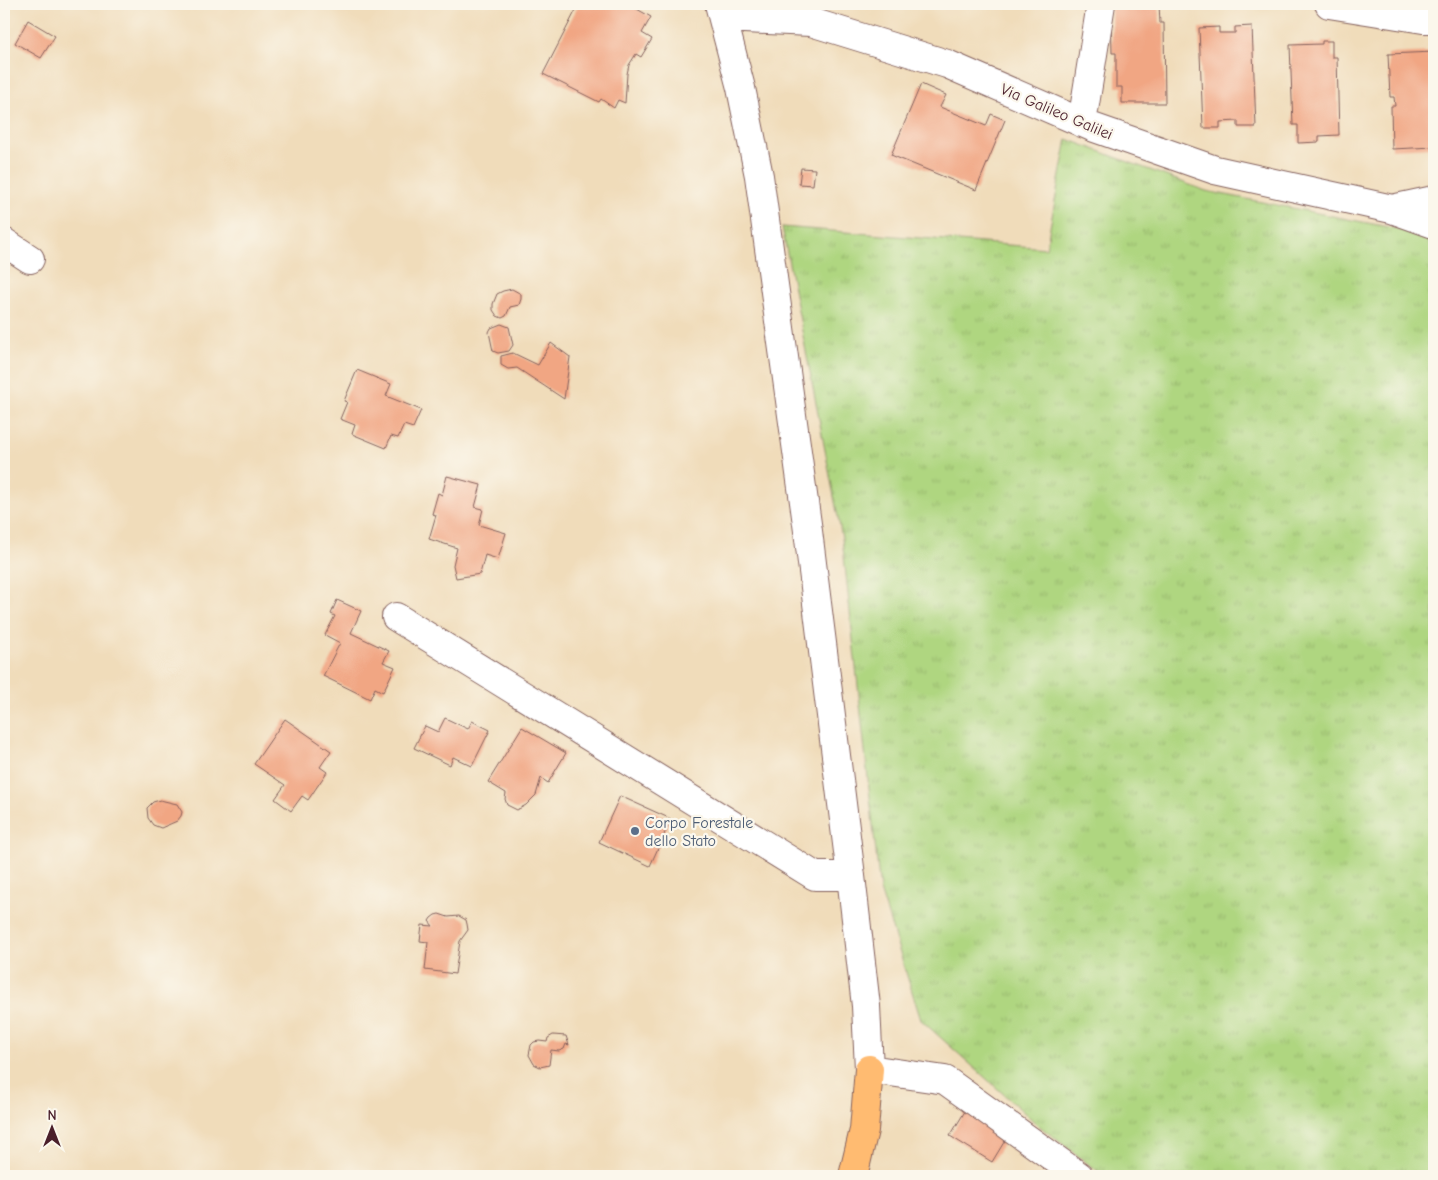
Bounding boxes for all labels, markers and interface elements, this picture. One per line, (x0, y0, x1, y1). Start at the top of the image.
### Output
street label: Via Galileo Galilei (998, 80, 1115, 144)
place label: Corpo Forestale dello Stato (645, 814, 753, 850)
marker: Corpo Forestale dello Stato (629, 825, 641, 837)
north arrow (28, 1102, 78, 1152)
text: N (47, 1107, 57, 1124)

